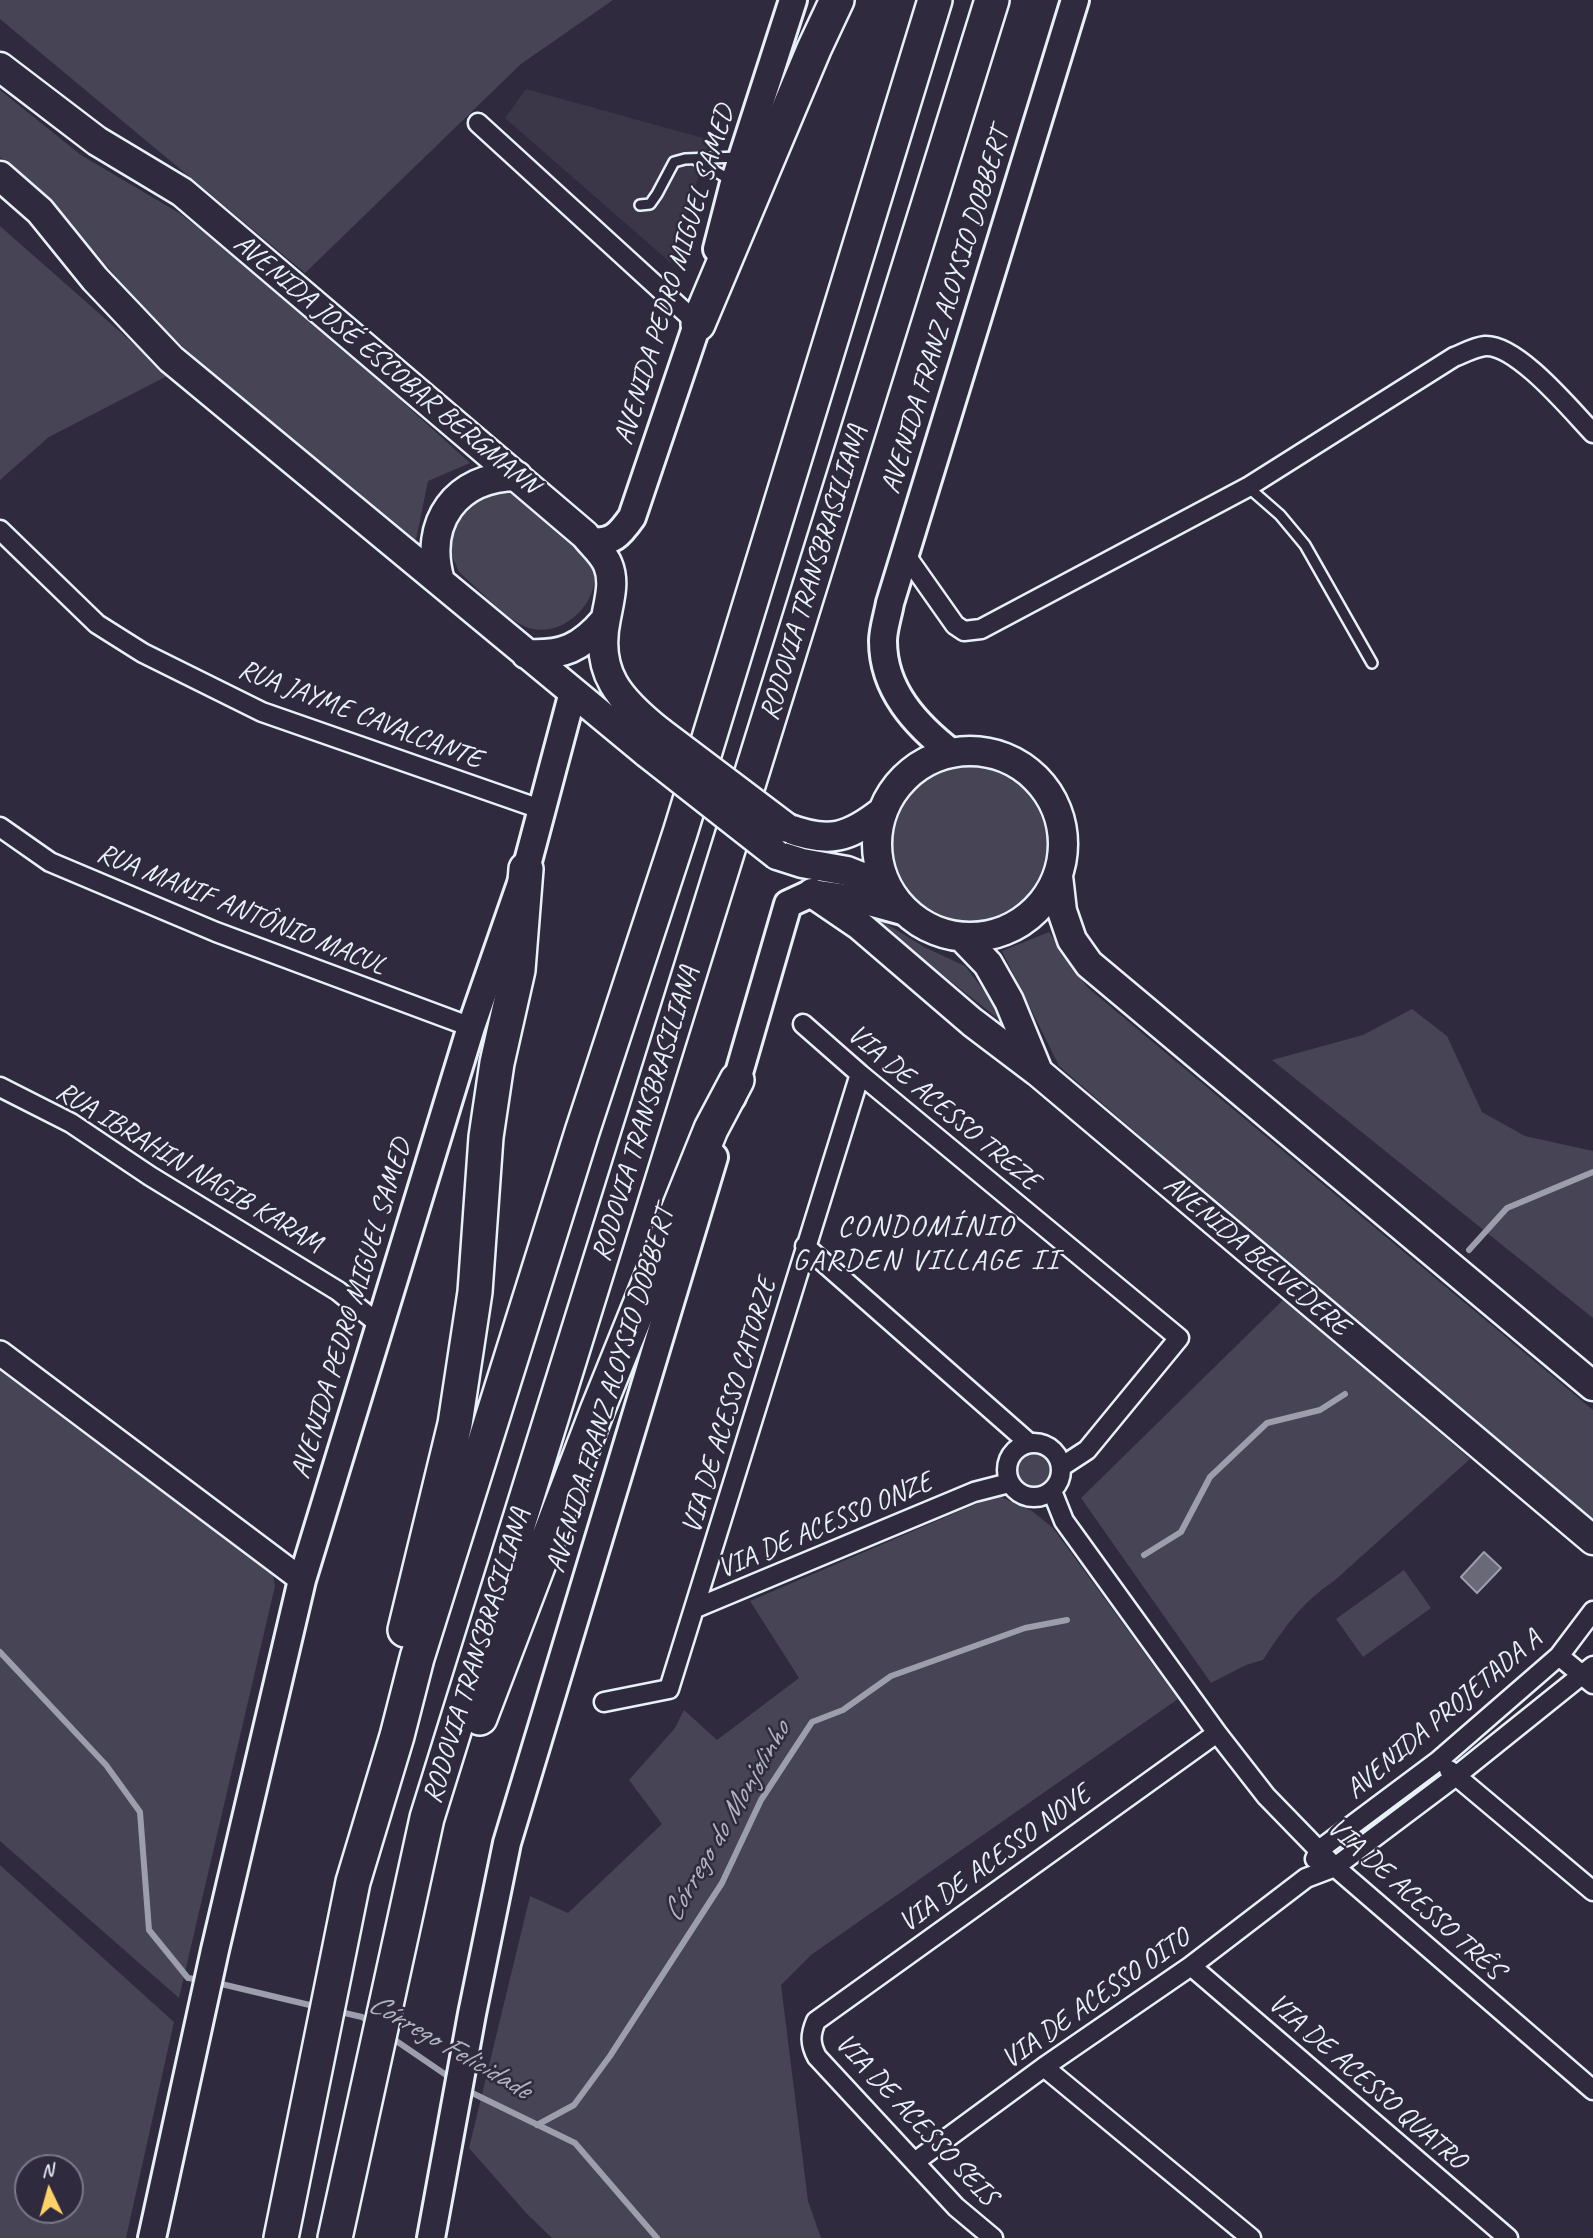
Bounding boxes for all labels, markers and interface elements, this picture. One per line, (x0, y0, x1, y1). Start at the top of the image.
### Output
street label: AVENIDA PEDRO MIGUEL SAMED (607, 101, 743, 449)
street label: AVENIDA FRANZ ALOYSIO DOBBERT (874, 124, 1018, 498)
street label: AVENIDA JOSÉ ESCOBAR BERGMANN (226, 227, 546, 503)
street label: RODOVIA TRANSBRASILIANA (753, 421, 875, 725)
street label: RUA JAYME CAVALCANTE (234, 653, 486, 777)
street label: RUA MANIF ANTÔNIO MACUL (92, 837, 390, 983)
street label: RODOVIA TRANSBRASILIANA (585, 962, 707, 1266)
street label: VIA DE ACESSO TREZE (840, 1018, 1046, 1198)
street label: RUA IBRAHIN NAGIB KARAM (50, 1075, 328, 1261)
street label: AVENIDA PEDRO MIGUEL SAMED (284, 1135, 420, 1483)
street label: AVENIDA BELVEDERE (1156, 1169, 1356, 1343)
street label: AVENIDA FRANZ ALOYSIO DOBBERT (539, 1203, 683, 1577)
district label: CONDOMÍNIO GARDEN VILLAGE II (796, 1209, 1056, 1280)
street label: VIA DE ACESSO CATORZE (675, 1274, 785, 1538)
street label: VIA DE ACESSO ONZE (713, 1466, 937, 1586)
street label: RODOVIA TRANSBRASILIANA (416, 1504, 538, 1808)
street label: AVENIDA PROJETADA A (1339, 1623, 1549, 1807)
water label: Córrego do Monjolinho (655, 1716, 799, 1928)
street label: VIA DE ACESSO NOVE (892, 1778, 1098, 1940)
street label: VIA DE ACESSO TRÊS (1320, 1811, 1510, 1987)
street label: VIA DE ACESSO OITO (995, 1922, 1197, 2076)
water label: Córrego Felicidade (362, 1986, 536, 2108)
street label: VIA DE ACESSO QUATRO (1261, 1987, 1473, 2177)
street label: VIA DE ACESSO SEIS (828, 2027, 1004, 2213)
north arrow (14, 2154, 84, 2224)
text: N (40, 2158, 54, 2183)

